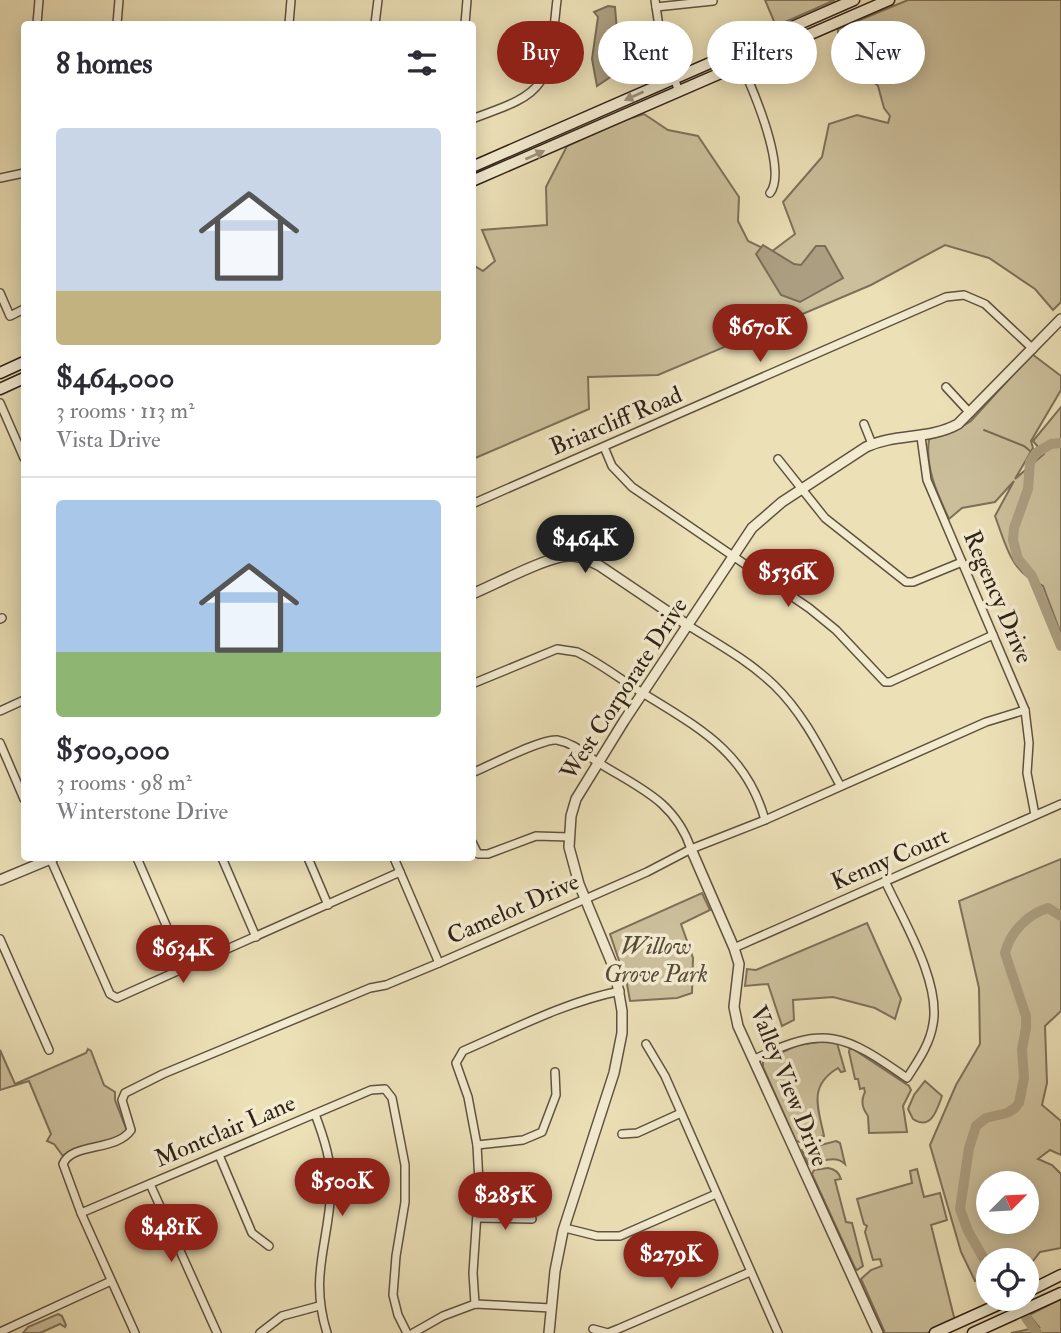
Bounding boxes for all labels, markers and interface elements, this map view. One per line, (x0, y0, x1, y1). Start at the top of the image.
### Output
chip: Buy (497, 21, 584, 84)
chip: Rent (598, 21, 693, 84)
chip: Filters (707, 21, 817, 84)
chip: New (831, 21, 925, 84)
icon: filters (403, 44, 441, 82)
text: 8 homes (56, 45, 153, 82)
one-way arrow (624, 90, 644, 102)
one-way arrow (525, 149, 545, 161)
icon: home (186, 173, 312, 299)
pin: $670K (711, 304, 809, 364)
text: $670K (729, 312, 791, 341)
text: $464,000 (56, 359, 174, 396)
street label: Briarcliff Road (545, 379, 687, 463)
text: 3 rooms · 113 m² (56, 396, 195, 425)
text: Vista Drive (56, 425, 161, 454)
pin: $464K (536, 516, 634, 575)
text: $464K (552, 523, 618, 552)
street label: Regency Drive (956, 526, 1040, 668)
icon: home (186, 545, 312, 671)
pin: $536K (739, 550, 837, 609)
text: $536K (758, 557, 818, 586)
street label: West Corporate Drive (553, 592, 695, 787)
text: $500,000 (56, 731, 170, 768)
text: 3 rooms · 98 m² (56, 768, 192, 797)
text: Winterstone Drive (56, 797, 228, 826)
street label: Kenny Court (826, 820, 954, 898)
street label: Camelot Drive (442, 866, 584, 952)
pin: $634K (134, 926, 232, 985)
park label: Willow Grove Park (604, 931, 708, 990)
text: $634K (152, 933, 214, 962)
street label: Valley View Drive (743, 1001, 835, 1171)
street label: Montclair Lane (150, 1087, 300, 1175)
pin: $500K (293, 1158, 391, 1218)
text: $500K (311, 1166, 373, 1195)
north arrow (976, 1171, 1040, 1234)
map controls (976, 1171, 1039, 1311)
pin: $285K (456, 1172, 554, 1232)
text: $285K (474, 1180, 536, 1209)
pin: $481K (122, 1204, 220, 1264)
text: $481K (141, 1212, 201, 1241)
pin: $279K (622, 1232, 720, 1291)
text: $279K (639, 1239, 703, 1268)
button: locate (976, 1248, 1039, 1311)

